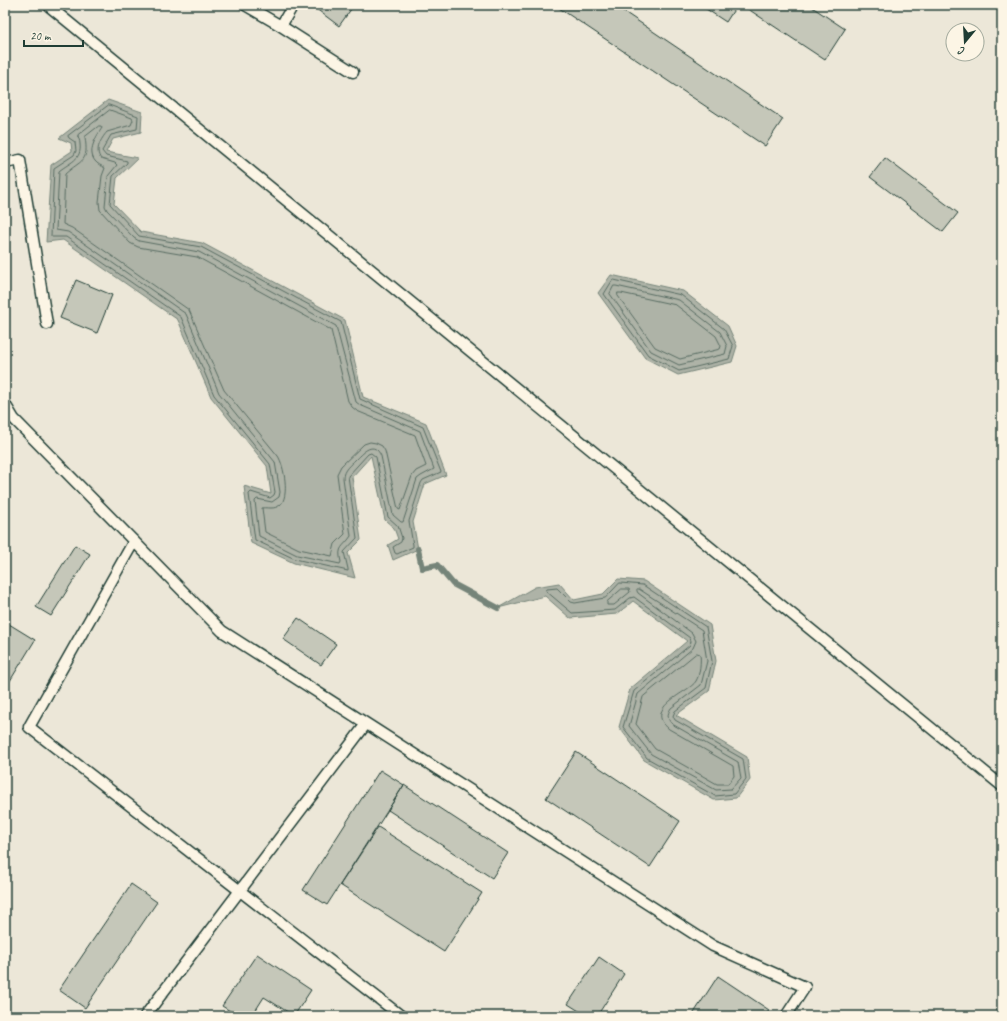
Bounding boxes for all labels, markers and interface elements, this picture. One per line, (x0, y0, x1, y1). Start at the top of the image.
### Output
scale bar (24, 22, 83, 48)
north arrow (945, 22, 985, 62)
text: 20 m (30, 28, 52, 44)
text: С (956, 44, 967, 59)

